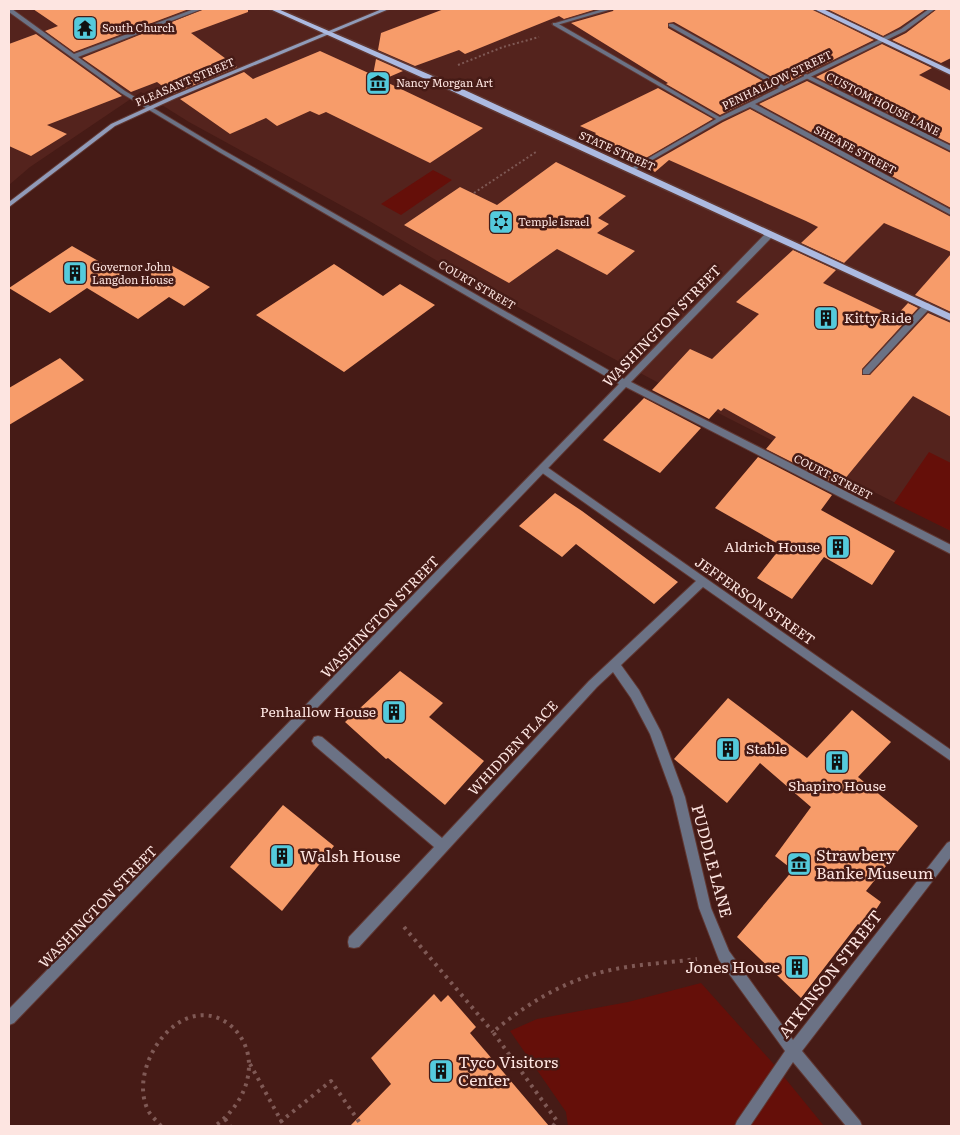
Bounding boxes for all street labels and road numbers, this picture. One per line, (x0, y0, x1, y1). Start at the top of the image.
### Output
street label: PENHALLOW STREET (719, 45, 834, 113)
street label: PLEASANT STREET (132, 53, 237, 109)
street label: CUSTOM HOUSE LANE (824, 67, 943, 139)
street label: SHEAFE STREET (811, 121, 899, 178)
street label: STATE STREET (577, 126, 658, 174)
street label: COURT STREET (436, 256, 519, 313)
street label: WASHINGTON STREET (597, 260, 725, 391)
street label: COURT STREET (791, 449, 876, 503)
street label: WASHINGTON STREET (315, 551, 443, 682)
street label: JEFFERSON STREET (691, 551, 820, 649)
street label: WHIDDEN PLACE (463, 695, 562, 799)
street label: PUDDLE LANE (686, 802, 740, 920)
street label: WASHINGTON STREET (33, 841, 161, 972)
street label: ATKINSON STREET (772, 904, 887, 1042)

